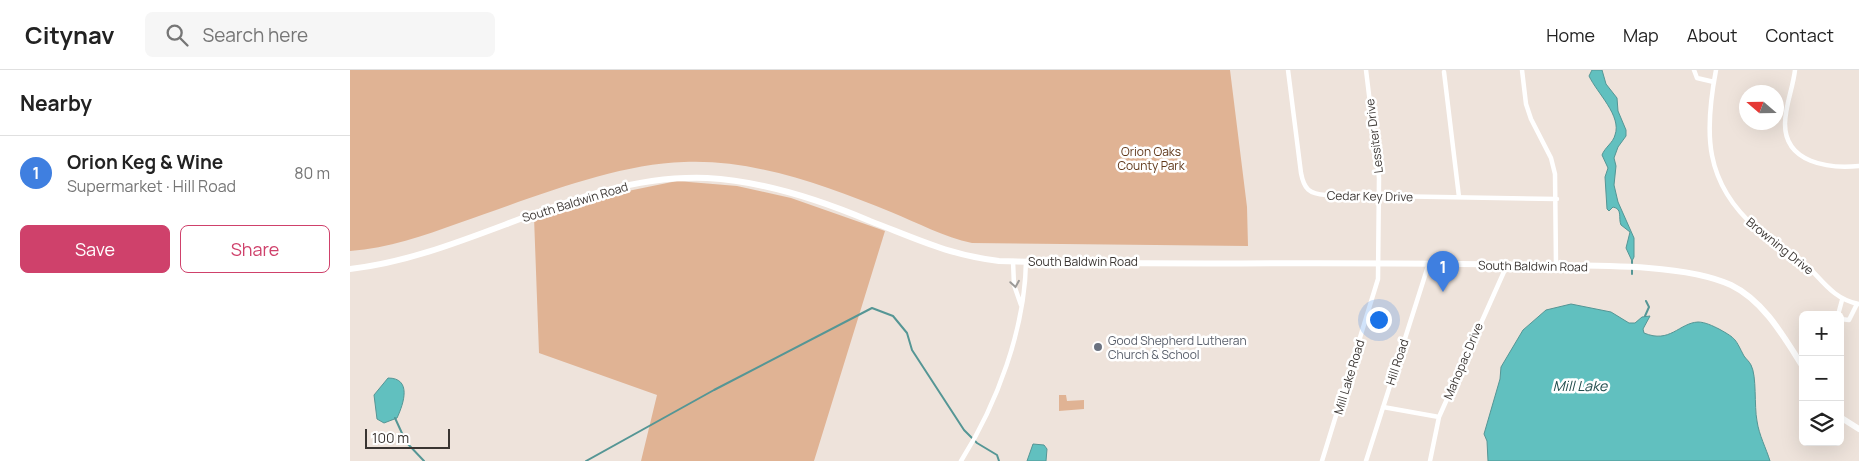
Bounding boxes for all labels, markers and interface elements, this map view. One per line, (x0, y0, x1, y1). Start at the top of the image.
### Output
search box (145, 12, 495, 57)
text: Citynav (25, 18, 115, 51)
icon: search (163, 21, 191, 49)
text: Search here (203, 22, 308, 48)
text: Home (1546, 23, 1595, 47)
text: Map (1623, 23, 1659, 47)
text: About (1687, 23, 1737, 47)
text: Contact (1765, 23, 1834, 47)
north arrow (1739, 85, 1784, 130)
text: Nearby (20, 89, 92, 117)
street label: Lessiter Drive (1361, 98, 1387, 174)
park label: Orion Oaks County Park (1117, 143, 1186, 174)
text: Orion Keg & Wine (67, 149, 223, 175)
text: 1 (32, 162, 40, 184)
text: 80 m (294, 162, 330, 184)
text: Supermarket · Hill Road (67, 175, 236, 197)
street label: South Baldwin Road (520, 178, 630, 226)
street label: Cedar Key Drive (1327, 187, 1413, 205)
street label: Browning Drive (1743, 214, 1817, 278)
button: Save (20, 225, 170, 273)
button: Share (180, 225, 330, 273)
pin: 1 (1427, 251, 1459, 292)
street label: South Baldwin Road (1028, 253, 1138, 270)
street label: South Baldwin Road (1478, 257, 1588, 275)
one-way arrow (1010, 279, 1020, 288)
your location (1366, 307, 1392, 333)
map controls (1799, 311, 1844, 446)
button: + (1799, 311, 1844, 356)
street label: Mahopac Drive (1439, 320, 1487, 402)
place label: Good Shepherd Lutheran Church & School (1108, 332, 1247, 363)
street label: Hill Road (1382, 337, 1412, 387)
street label: Mill Lake Road (1330, 338, 1368, 416)
marker: Good Shepherd Lutheran Church & School (1092, 341, 1104, 353)
button: − (1799, 356, 1844, 401)
water label: Mill Lake (1553, 376, 1608, 395)
button: layers (1799, 401, 1844, 446)
scale bar (365, 426, 450, 449)
text: 100 m (372, 428, 409, 447)

